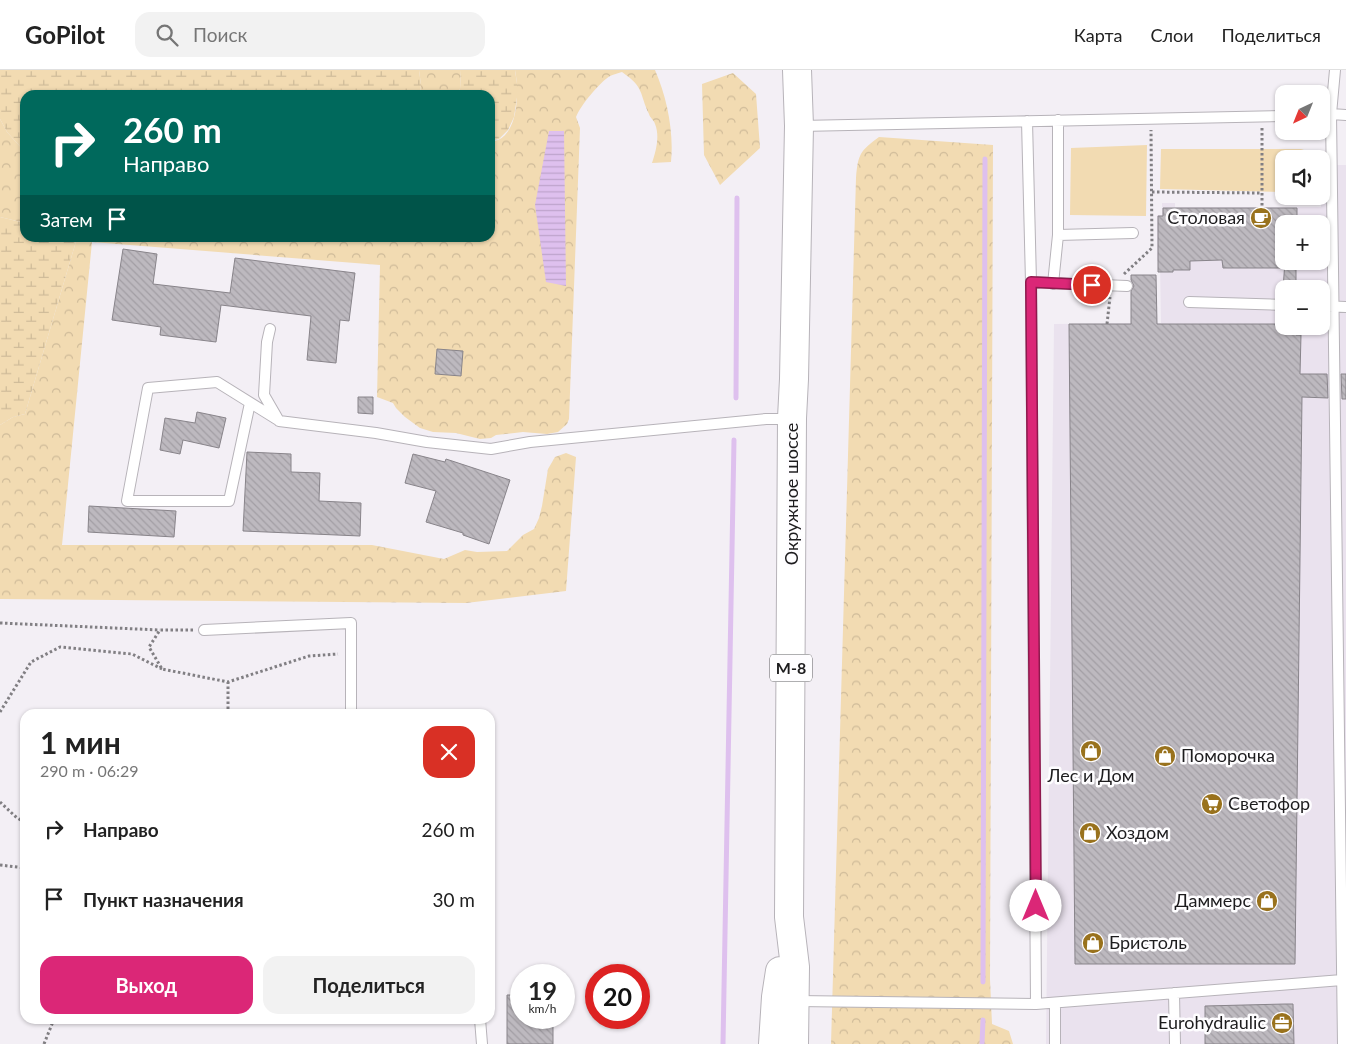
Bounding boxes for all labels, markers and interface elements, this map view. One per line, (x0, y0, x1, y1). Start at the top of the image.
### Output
search box (135, 12, 485, 57)
text: GoPilot (25, 20, 105, 49)
icon: search (153, 21, 181, 49)
text: Поиск (193, 23, 247, 46)
text: Карта (1074, 24, 1122, 46)
text: Слои (1150, 24, 1194, 46)
text: Поделиться (1222, 24, 1321, 46)
north arrow (1275, 85, 1330, 140)
map controls (1275, 85, 1330, 335)
text: 260 m (123, 108, 222, 150)
icon: right (40, 110, 105, 175)
text: Направо (123, 150, 209, 177)
button: sound (1275, 150, 1330, 205)
icon: arrive (103, 205, 131, 233)
place label: Столовая (1167, 206, 1245, 228)
cafe icon: Столовая (1249, 206, 1273, 230)
text: Затем (40, 208, 93, 231)
button: + (1275, 215, 1330, 270)
pin (1071, 264, 1113, 306)
icon: arrive (1078, 271, 1106, 299)
button: − (1275, 280, 1330, 335)
street label: Окружное шоссе (780, 423, 802, 565)
road number: М-8 (770, 654, 812, 682)
text: 1 мин (40, 724, 121, 760)
button: close (423, 726, 475, 778)
shop icon: Лес и Дом (1079, 739, 1103, 763)
shop icon: Поморочка (1153, 744, 1177, 768)
place label: Поморочка (1181, 744, 1275, 766)
text: 290 m · 06:29 (40, 761, 139, 780)
place label: Лес и Дом (1047, 764, 1134, 786)
supermarket icon: Светофор (1200, 792, 1224, 816)
place label: Светофор (1228, 792, 1310, 814)
icon: right (40, 815, 68, 843)
text: Направо (83, 818, 159, 841)
text: 260 m (421, 818, 475, 841)
shop icon: Хоздом (1078, 821, 1102, 845)
place label: Хоздом (1106, 821, 1169, 843)
position arrow (1009, 879, 1061, 931)
icon: arrive (40, 885, 68, 913)
text: Пункт назначения (83, 888, 244, 911)
text: 30 m (432, 888, 475, 911)
place label: Даммерс (1174, 889, 1251, 911)
shop icon: Даммерс (1255, 889, 1279, 913)
shop icon: Бристоль (1081, 931, 1105, 955)
place label: Бристоль (1109, 931, 1187, 953)
button: Выход (40, 956, 253, 1014)
button: Поделиться (263, 956, 475, 1014)
speed limit sign: 20 (585, 964, 650, 1029)
text: 19 (528, 975, 557, 1005)
text: km/h (528, 1001, 557, 1016)
place label: Eurohydraulic (1158, 1011, 1266, 1033)
office icon: Eurohydraulic (1270, 1011, 1294, 1035)

